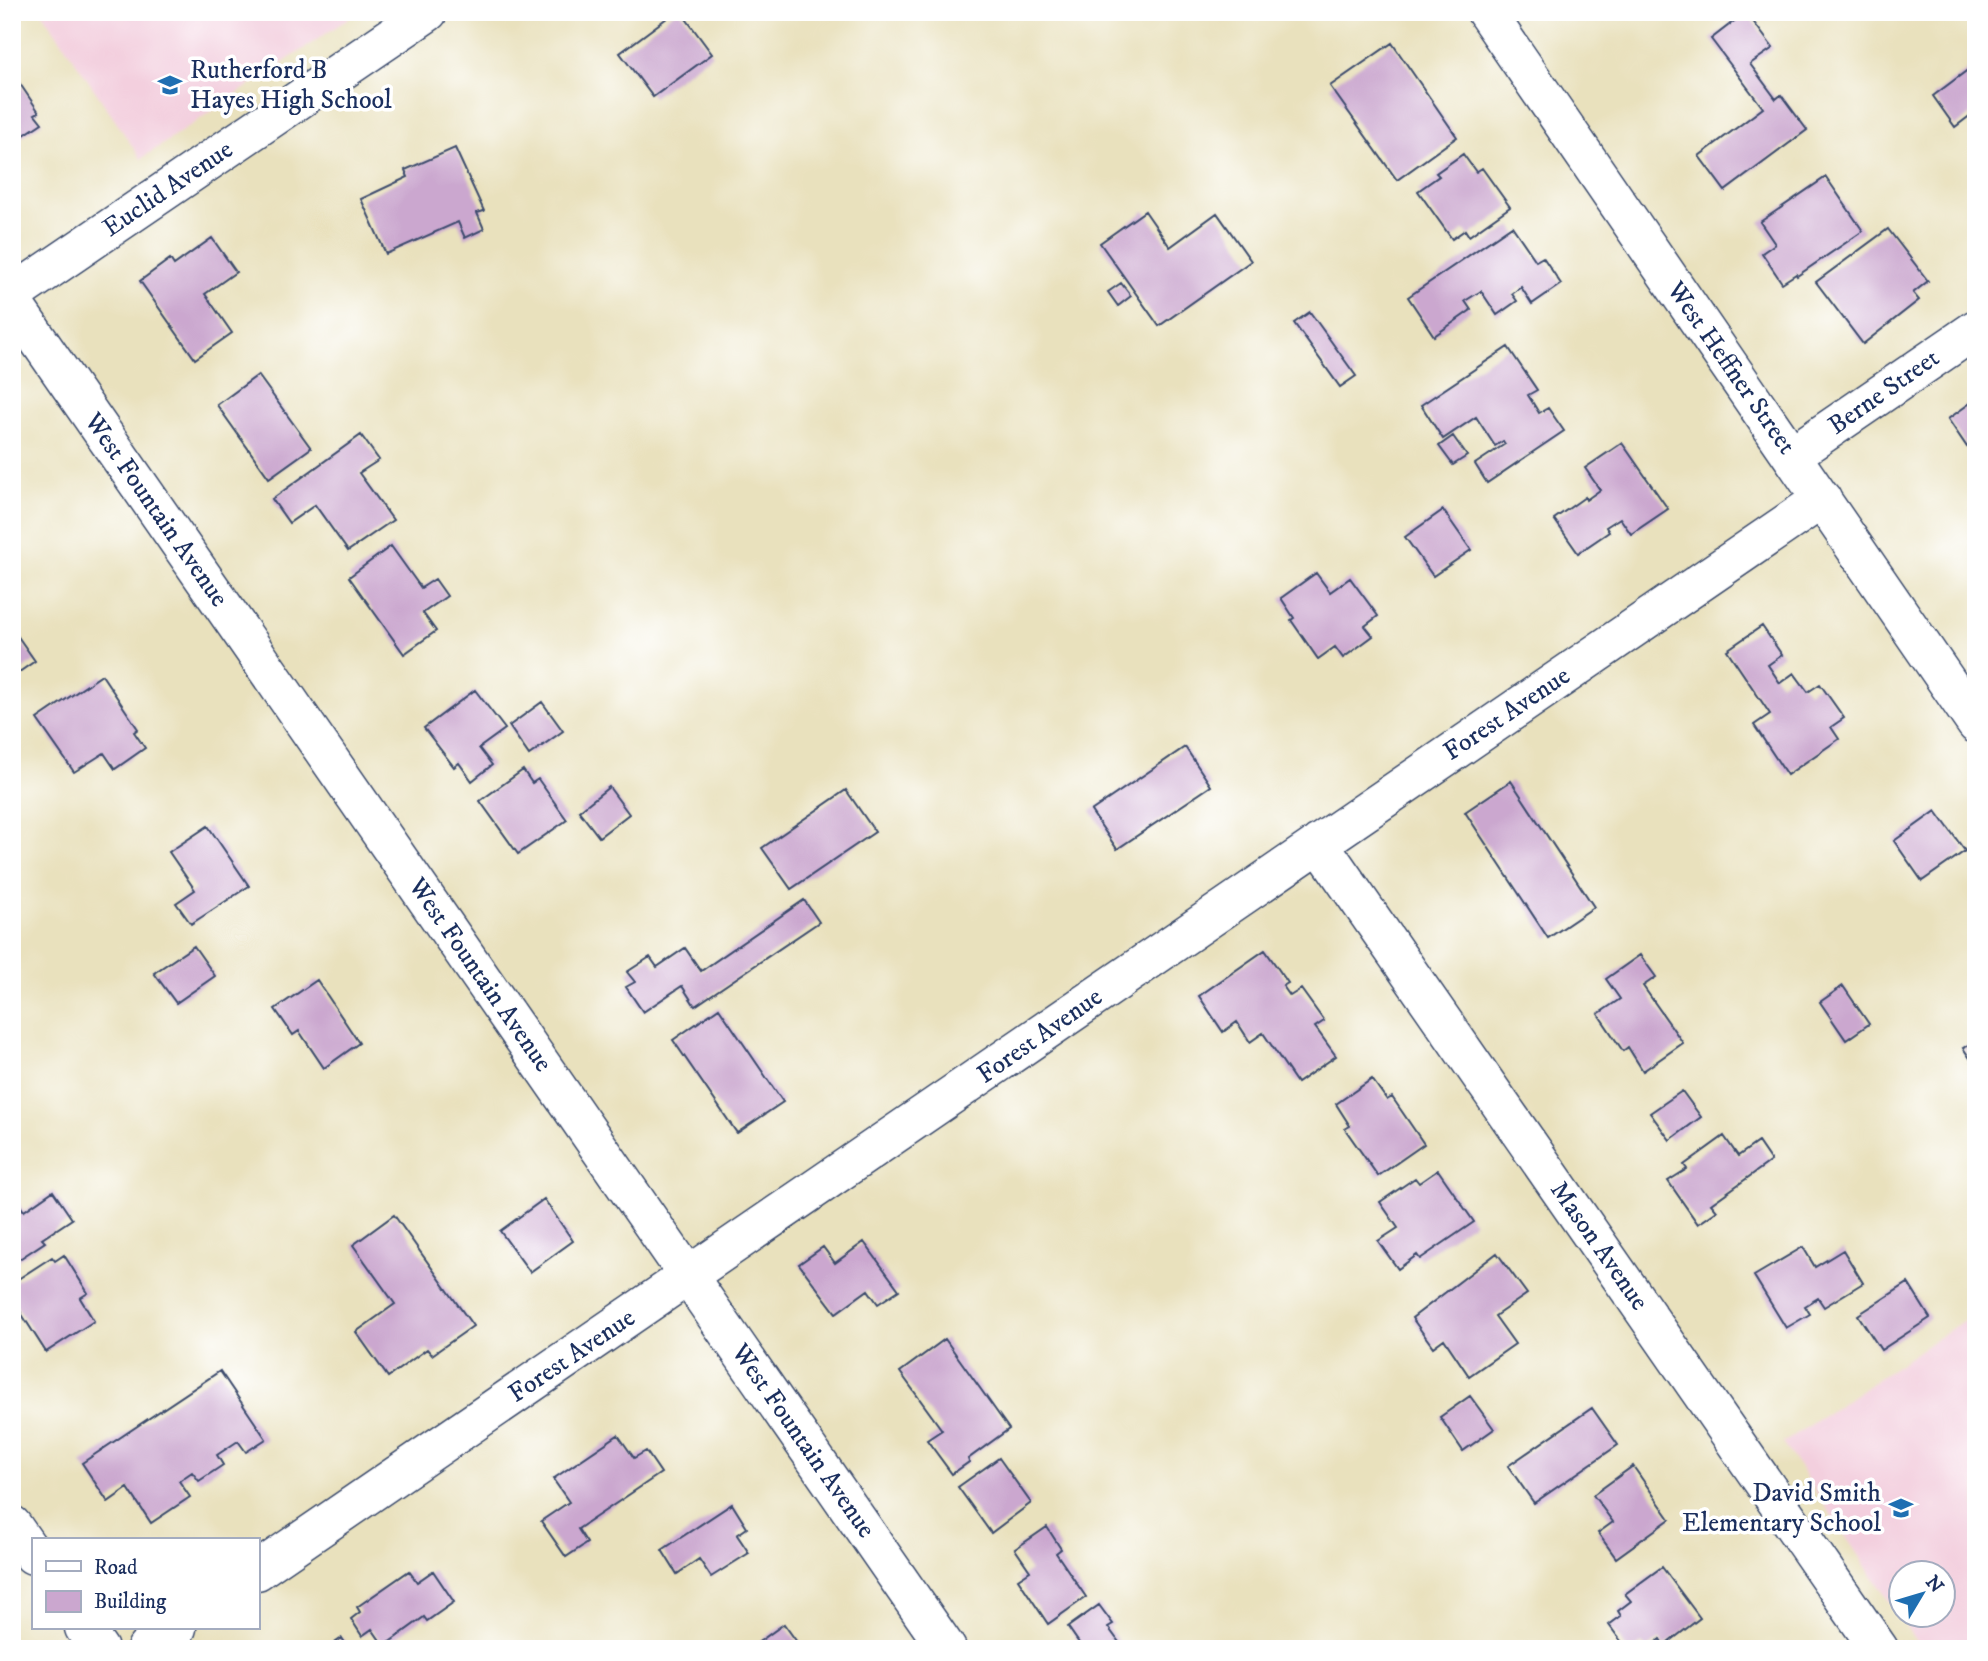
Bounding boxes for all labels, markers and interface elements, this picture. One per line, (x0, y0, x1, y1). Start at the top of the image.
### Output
place label: Rutherford B Hayes High School (190, 54, 392, 117)
school or university icon: Rutherford B Hayes High School (156, 71, 184, 99)
street label: Euclid Avenue (97, 133, 239, 245)
street label: West Heffner Street (1659, 274, 1803, 461)
street label: Berne Street (1822, 342, 1946, 442)
street label: West Fountain Avenue (76, 406, 235, 614)
street label: Forest Avenue (1437, 660, 1577, 768)
street label: West Fountain Avenue (400, 871, 559, 1079)
street label: Forest Avenue (971, 981, 1109, 1091)
street label: Mason Avenue (1542, 1175, 1656, 1317)
street label: Forest Avenue (502, 1302, 642, 1410)
street label: West Fountain Avenue (723, 1337, 882, 1545)
place label: David Smith Elementary School (1682, 1477, 1881, 1540)
school or university icon: David Smith Elementary School (1887, 1494, 1915, 1522)
legend (32, 1538, 259, 1630)
text: Road (94, 1555, 138, 1581)
north arrow (1886, 1560, 1956, 1630)
text: N (1920, 1571, 1948, 1598)
text: Building (94, 1589, 167, 1615)

